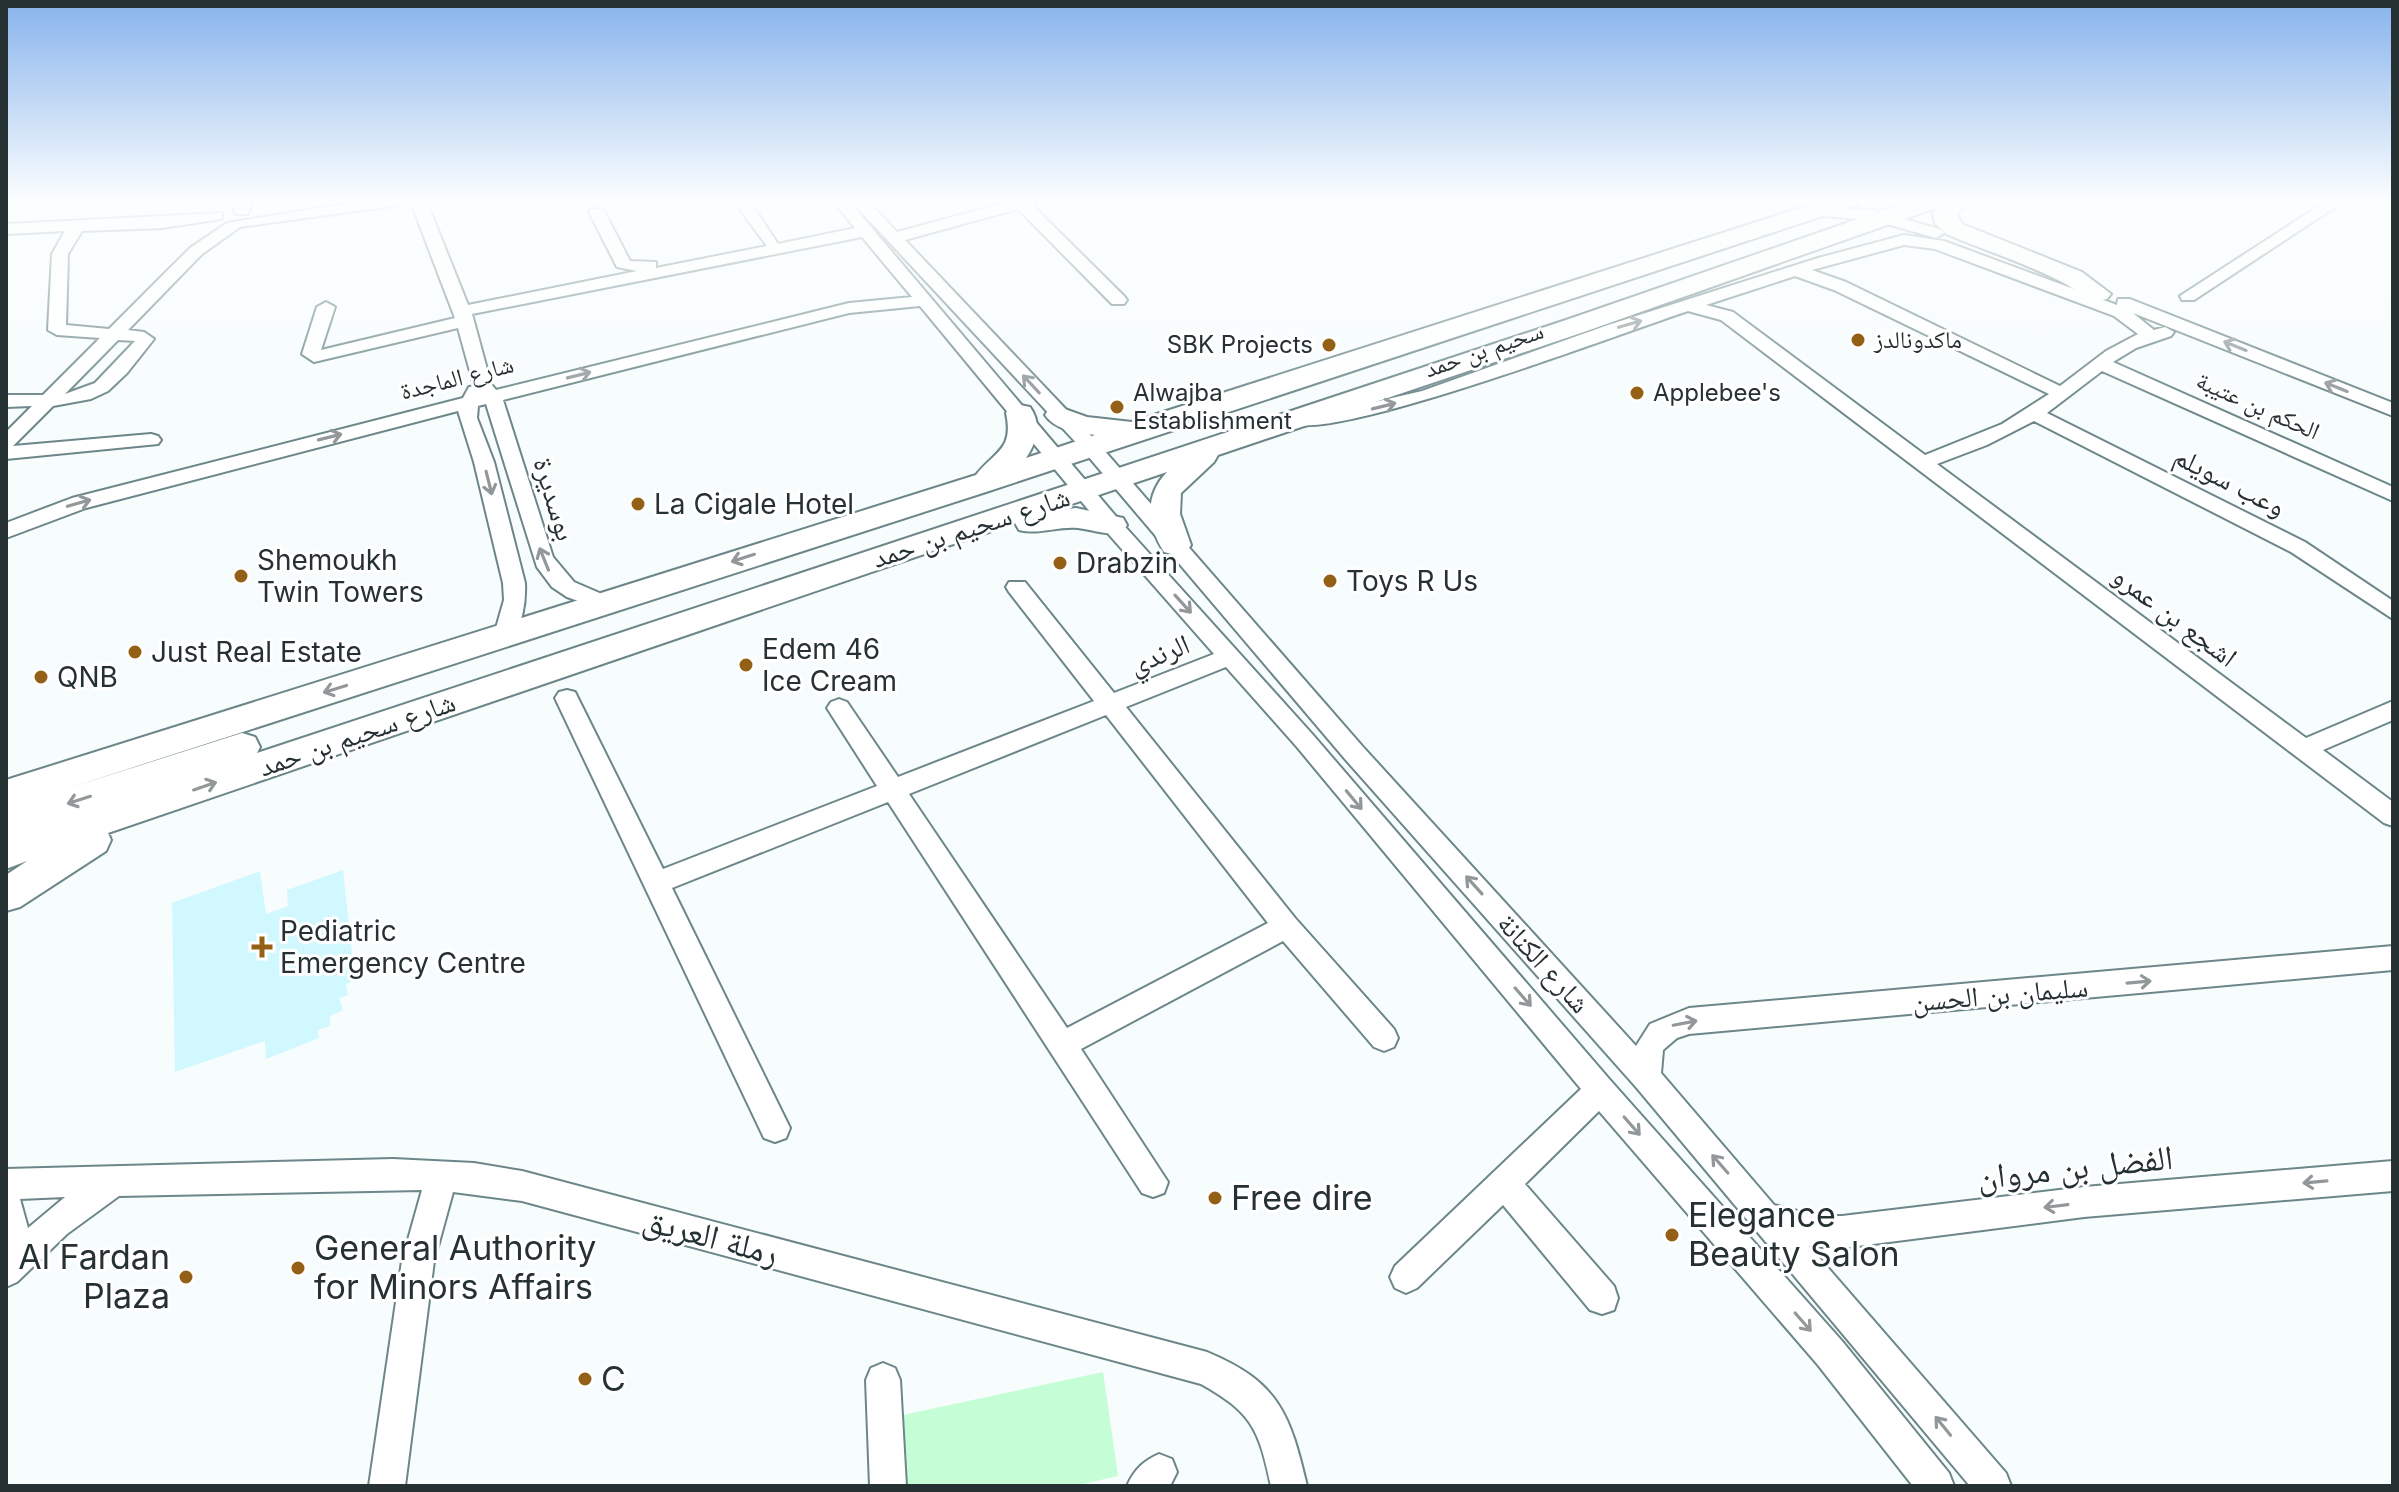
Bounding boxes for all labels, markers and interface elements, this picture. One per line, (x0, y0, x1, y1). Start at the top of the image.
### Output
street label: سحيم بن حمد (1421, 316, 1548, 385)
one-way arrow (1617, 316, 1643, 331)
place label: ماكدونالدز (1873, 325, 1962, 354)
place label: SBK Projects (1167, 330, 1313, 359)
marker: ماكدونالدز (1849, 331, 1867, 349)
marker: SBK Projects (1320, 336, 1338, 354)
one-way arrow (2223, 338, 2247, 353)
street label: شارع الماجدة (397, 349, 517, 407)
street label: الحكم بن عتيبة (2191, 365, 2324, 447)
one-way arrow (566, 367, 592, 382)
one-way arrow (1022, 374, 1040, 394)
place label: Alwajba Establishment (1133, 378, 1292, 435)
place label: Applebee's (1653, 378, 1781, 407)
one-way arrow (2324, 379, 2349, 393)
marker: Applebee's (1628, 384, 1646, 402)
marker: Alwajba Establishment (1108, 398, 1126, 416)
one-way arrow (1370, 398, 1396, 413)
one-way arrow (317, 428, 343, 443)
street label: وعب سويلم (2168, 438, 2292, 525)
street label: بوسديرة (526, 453, 584, 545)
one-way arrow (483, 470, 498, 496)
street label: شارع سحيم بن حمد (868, 479, 1075, 577)
place label: La Cigale Hotel (654, 487, 854, 521)
one-way arrow (65, 495, 91, 510)
marker: La Cigale Hotel (629, 495, 647, 513)
place label: Shemoukh Twin Towers (257, 543, 424, 609)
place label: Drabzin (1076, 546, 1178, 580)
one-way arrow (536, 547, 550, 571)
one-way arrow (731, 552, 756, 567)
marker: Drabzin (1051, 554, 1069, 572)
street label: اشجع بن عمرو (2105, 558, 2244, 675)
place label: Toys R Us (1346, 564, 1478, 598)
marker: Shemoukh Twin Towers (232, 567, 250, 585)
marker: Toys R Us (1321, 572, 1339, 590)
one-way arrow (1173, 593, 1191, 613)
street label: الرندي (1124, 627, 1196, 687)
place label: Edem 46 Ice Cream (762, 632, 897, 698)
place label: Just Real Estate (151, 635, 362, 669)
marker: Just Real Estate (126, 643, 144, 661)
marker: Edem 46 Ice Cream (737, 656, 755, 674)
place label: QNB (57, 660, 118, 694)
marker: QNB (32, 668, 50, 686)
one-way arrow (323, 682, 349, 697)
street label: شارع سحيم بن حمد (254, 684, 460, 785)
one-way arrow (192, 777, 217, 792)
one-way arrow (1345, 789, 1363, 809)
one-way arrow (67, 793, 93, 808)
one-way arrow (1466, 875, 1484, 895)
street label: شارع الكنانة (1490, 906, 1598, 1020)
place label: Pediatric Emergency Centre (280, 914, 526, 980)
marker: Pediatric Emergency Centre (251, 936, 273, 958)
street label: سليمان بن الحسن (1911, 969, 2089, 1020)
one-way arrow (2125, 974, 2152, 989)
one-way arrow (1514, 986, 1532, 1006)
one-way arrow (1672, 1015, 1698, 1030)
one-way arrow (1623, 1116, 1641, 1136)
street label: الفضل بن مروان (1975, 1136, 2175, 1198)
one-way arrow (1711, 1154, 1729, 1175)
one-way arrow (2302, 1175, 2329, 1190)
place label: Free dire (1231, 1177, 1373, 1218)
marker: Free dire (1206, 1189, 1224, 1207)
place label: Elegance Beauty Salon (1688, 1194, 1900, 1274)
street label: رملة العريق (639, 1198, 783, 1274)
one-way arrow (2043, 1198, 2070, 1213)
marker: Elegance Beauty Salon (1663, 1226, 1681, 1244)
place label: General Authority for Minors Affairs (314, 1227, 596, 1307)
place label: Al Fardan Plaza (18, 1236, 170, 1316)
marker: General Authority for Minors Affairs (289, 1259, 307, 1277)
marker: Al Fardan Plaza (177, 1268, 195, 1286)
one-way arrow (1794, 1311, 1812, 1331)
place label: C (601, 1358, 626, 1399)
marker: C (576, 1370, 594, 1388)
one-way arrow (1935, 1416, 1952, 1437)

